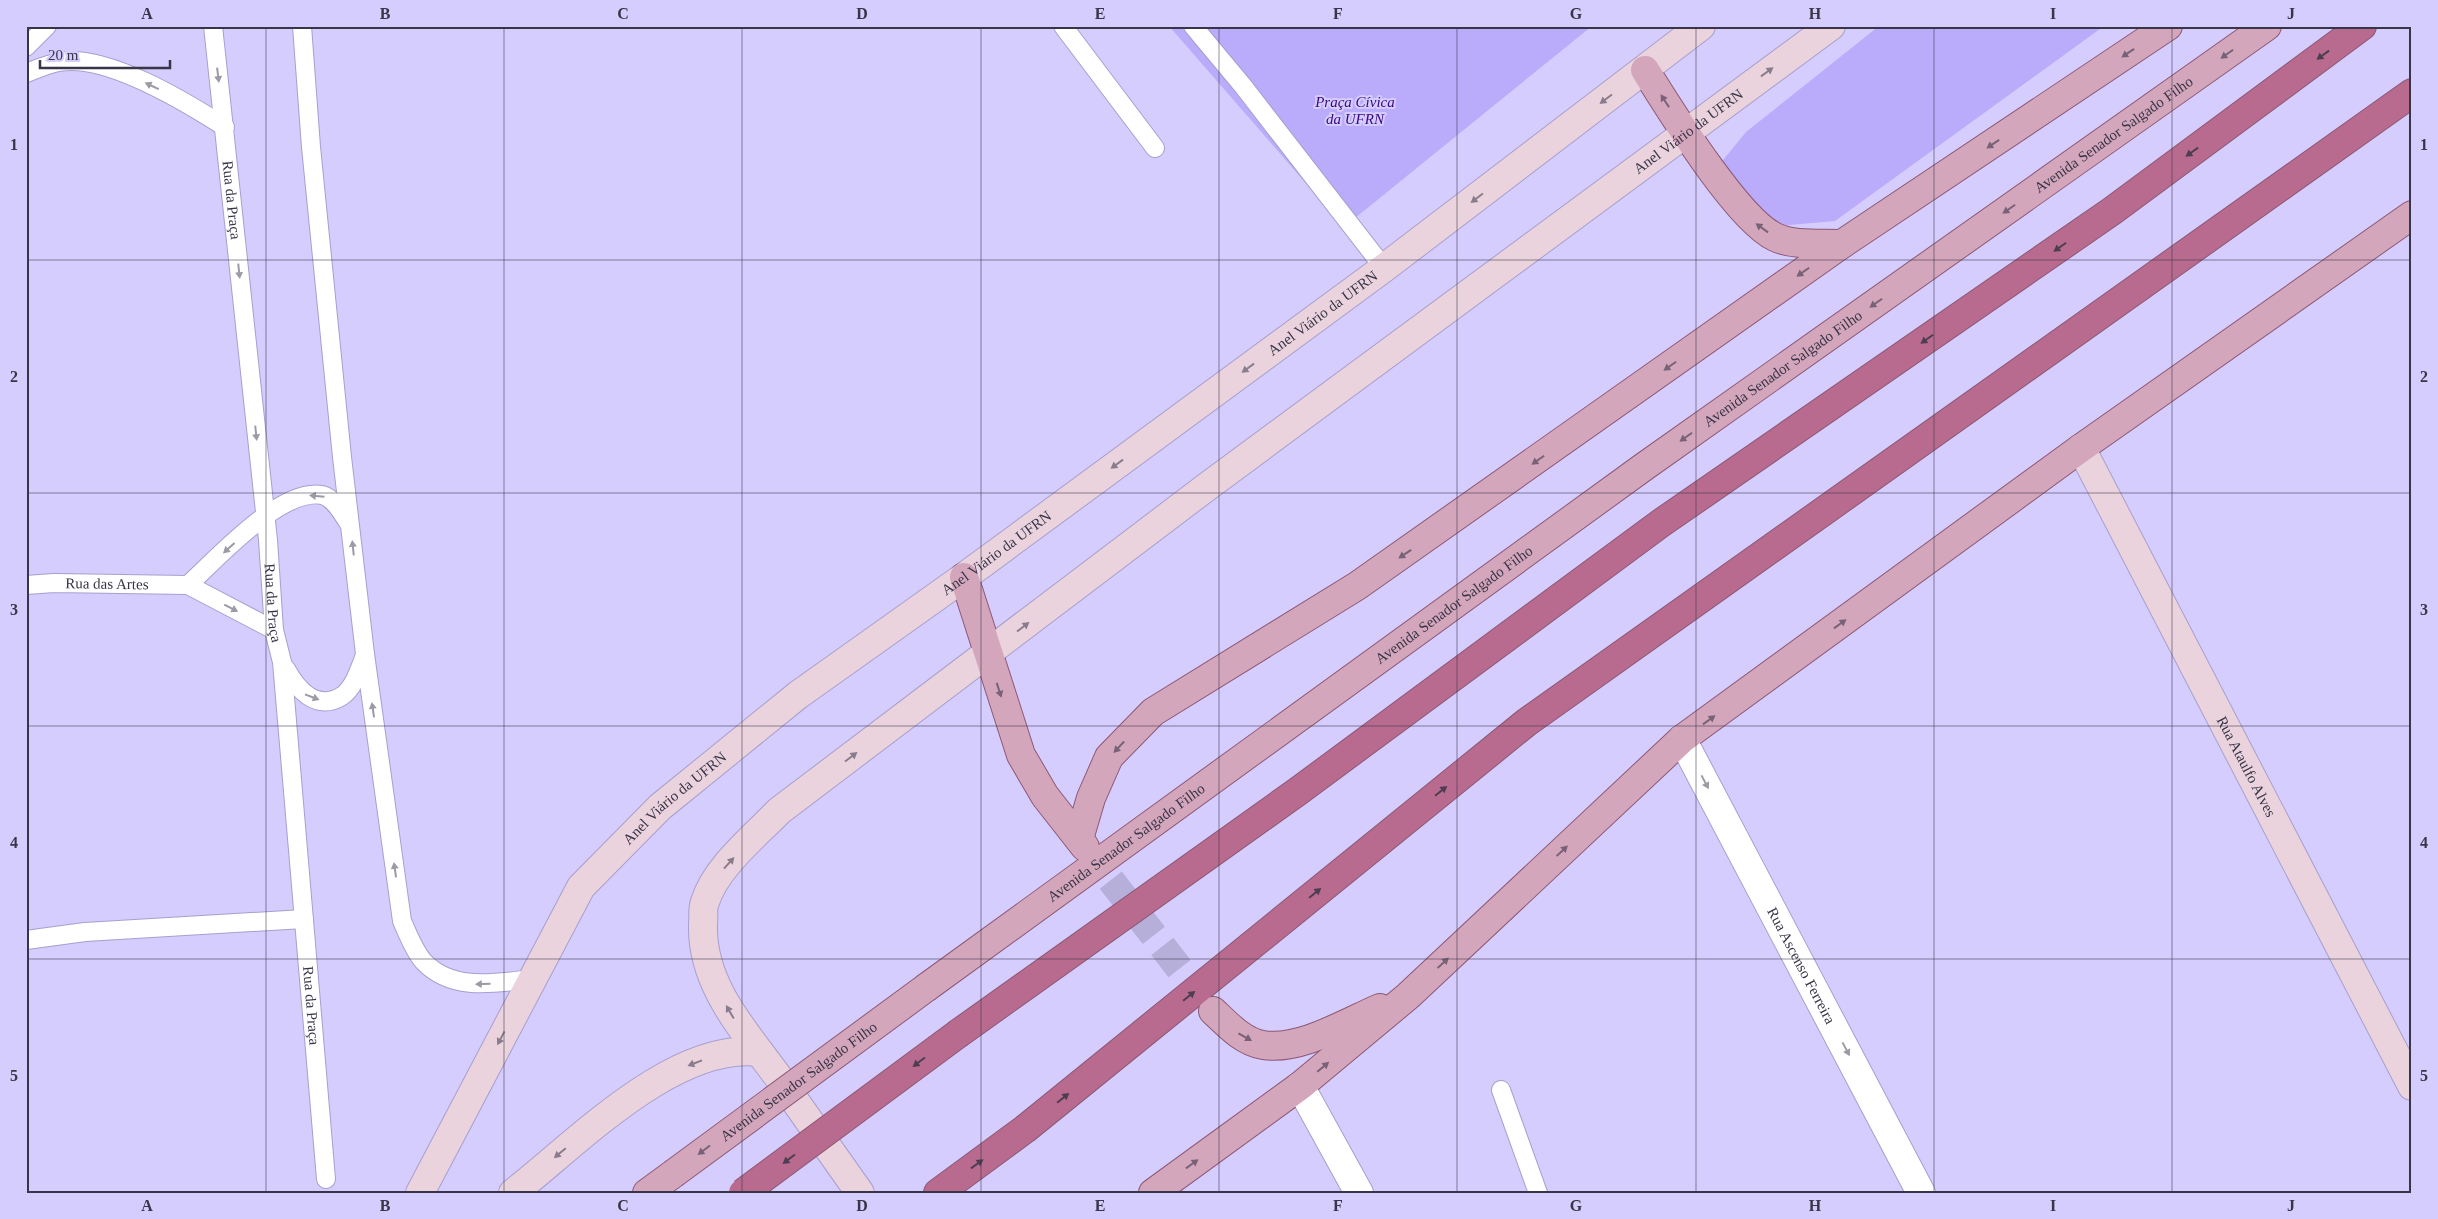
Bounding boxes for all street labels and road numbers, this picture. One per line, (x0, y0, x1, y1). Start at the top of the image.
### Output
street label: Avenida Senador Salgado Filho (2031, 73, 2196, 196)
street label: Anel Viário da UFRN (1631, 86, 1746, 177)
street label: Rua da Praça (219, 160, 244, 241)
street label: Anel Viário da UFRN (1265, 267, 1381, 359)
street label: Avenida Senador Salgado Filho (1701, 307, 1865, 430)
street label: Anel Viário da UFRN (939, 507, 1055, 598)
street label: Avenida Senador Salgado Filho (1372, 542, 1536, 667)
street label: Rua da Praça (262, 563, 285, 644)
street label: Rua das Artes (65, 575, 149, 592)
street label: Rua Ataulfo Alves (2214, 714, 2279, 820)
street label: Anel Viário da UFRN (620, 749, 729, 848)
street label: Avenida Senador Salgado Filho (1044, 780, 1208, 905)
street label: Rua Ascenso Ferreira (1764, 905, 1839, 1027)
street label: Rua da Praça (300, 965, 323, 1046)
street label: Avenida Senador Salgado Filho (717, 1019, 880, 1144)

